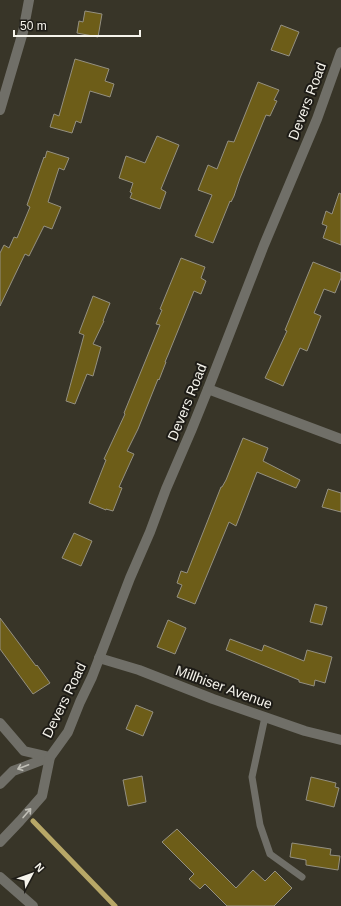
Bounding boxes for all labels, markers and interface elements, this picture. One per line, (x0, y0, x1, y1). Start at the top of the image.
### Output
scale bar (14, 12, 140, 38)
text: 50 m (20, 19, 47, 33)
street label: Devers Road (285, 60, 329, 142)
street label: Devers Road (164, 361, 210, 443)
street label: Devers Road (39, 660, 89, 740)
street label: Millhiser Avenue (173, 662, 275, 712)
one-way arrow (17, 764, 29, 772)
one-way arrow (22, 808, 31, 819)
north arrow (12, 854, 52, 894)
text: N (32, 861, 47, 874)

